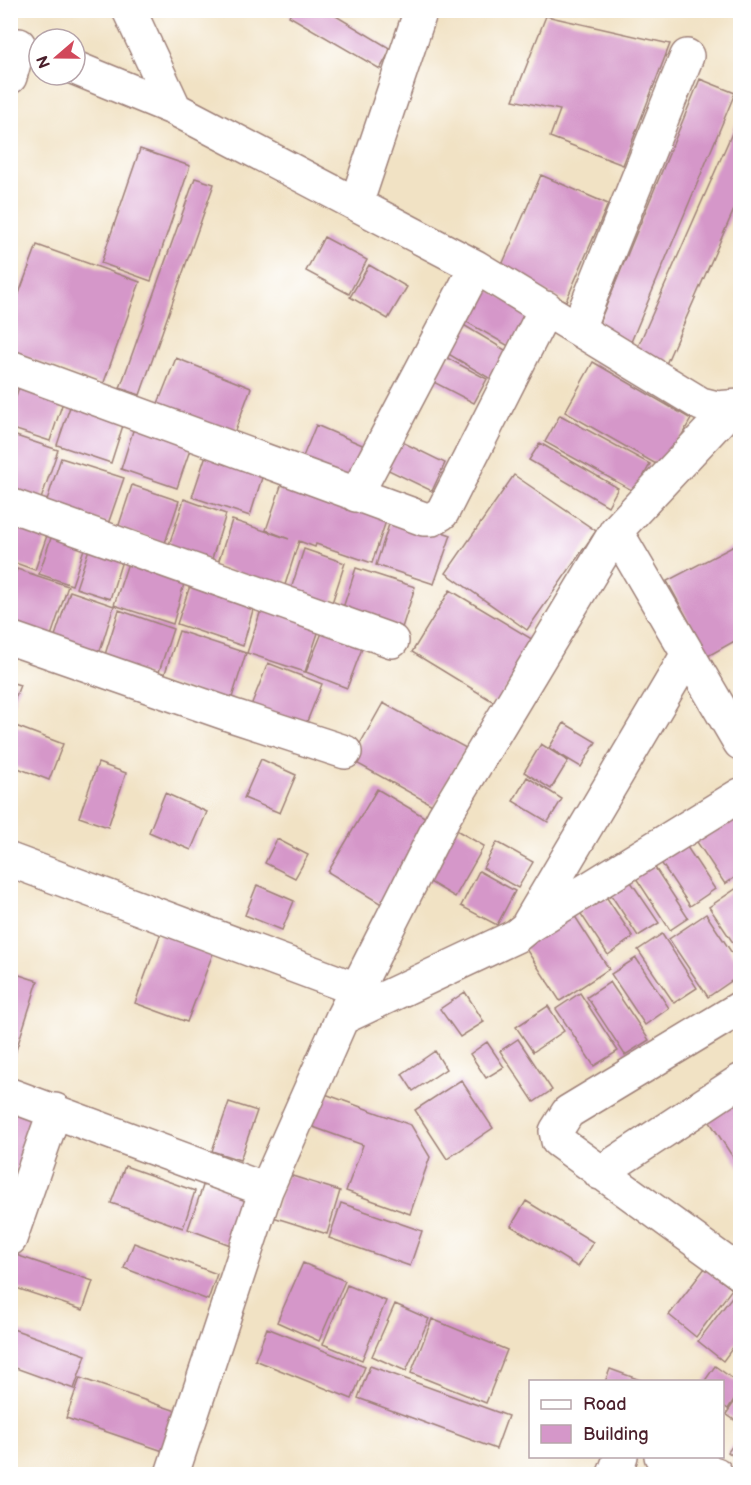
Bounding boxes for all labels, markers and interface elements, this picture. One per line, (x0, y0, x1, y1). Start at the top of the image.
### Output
north arrow (27, 27, 87, 87)
text: N (33, 53, 55, 71)
legend (529, 1380, 724, 1458)
text: Road (583, 1394, 627, 1415)
text: Building (583, 1424, 649, 1445)

